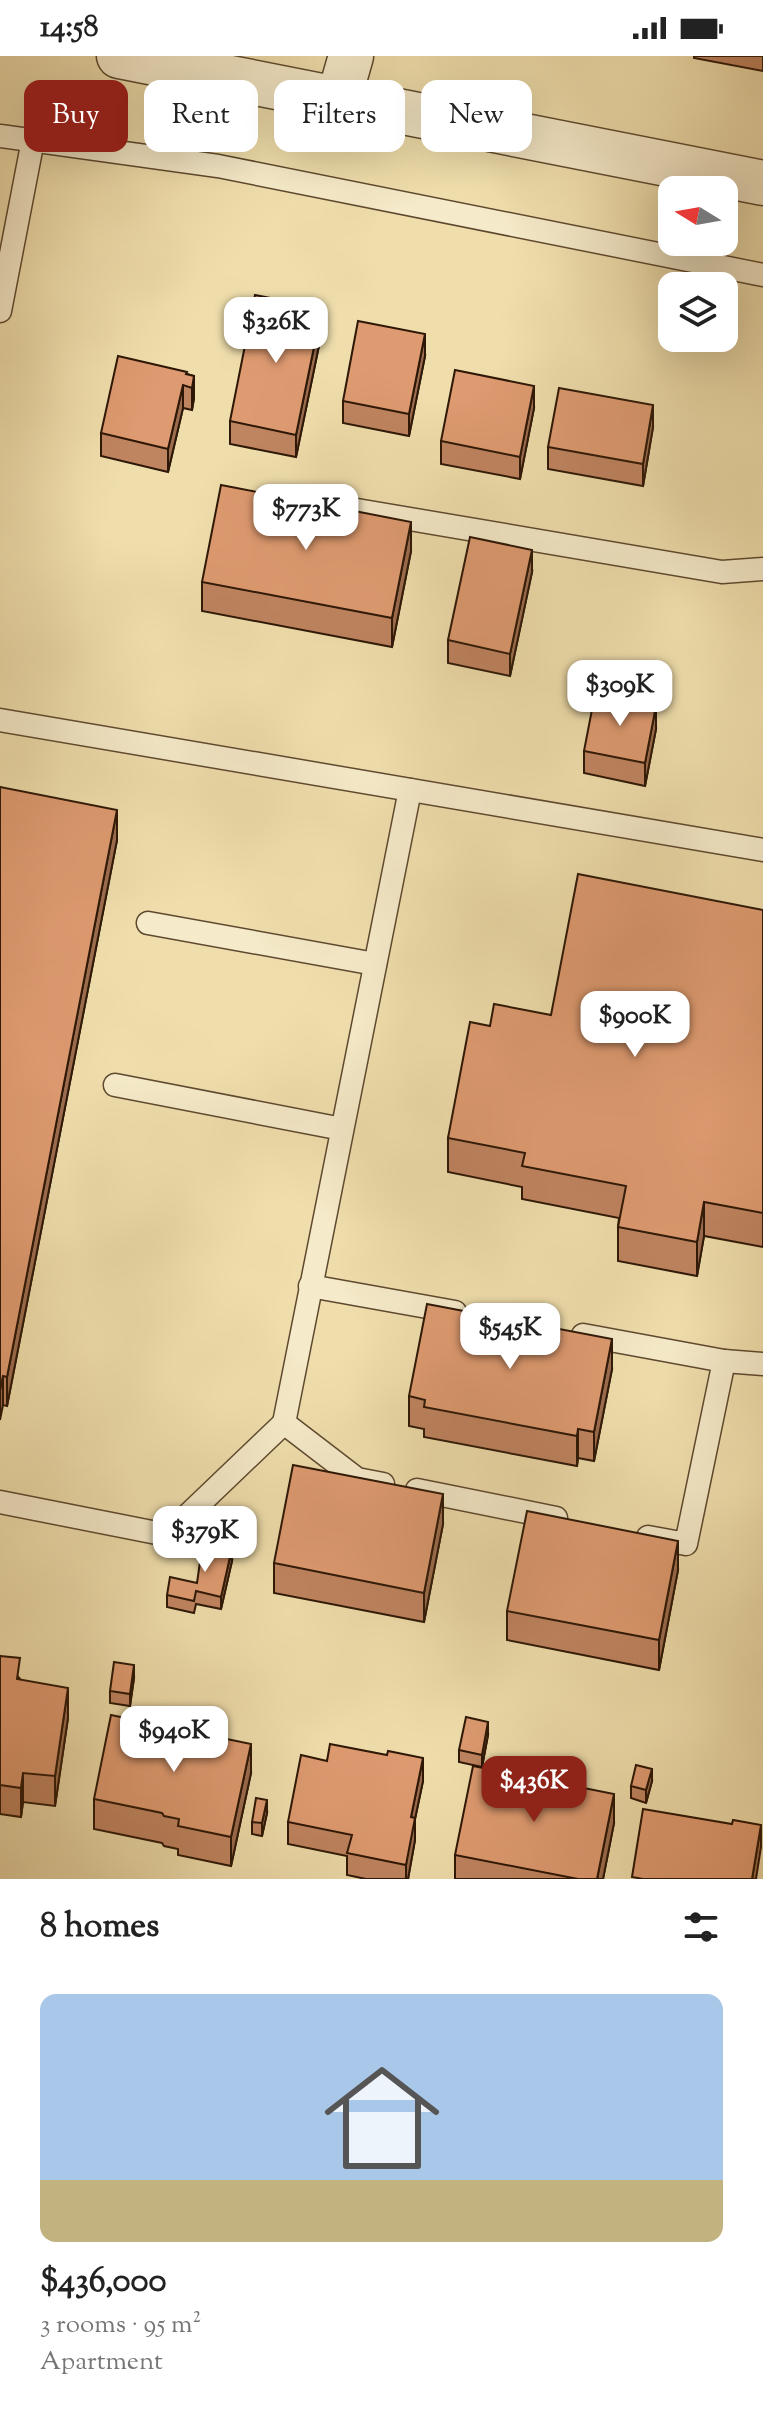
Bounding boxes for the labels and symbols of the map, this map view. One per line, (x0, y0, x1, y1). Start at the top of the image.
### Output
north arrow (658, 176, 738, 256)
pin: $326K (220, 297, 332, 365)
pin: $773K (250, 484, 362, 552)
pin: $309K (564, 660, 676, 728)
pin: $900K (579, 991, 691, 1059)
pin: $545K (454, 1303, 566, 1371)
pin: $379K (149, 1506, 261, 1574)
pin: $940K (118, 1706, 230, 1774)
pin: $436K (478, 1756, 590, 1824)

